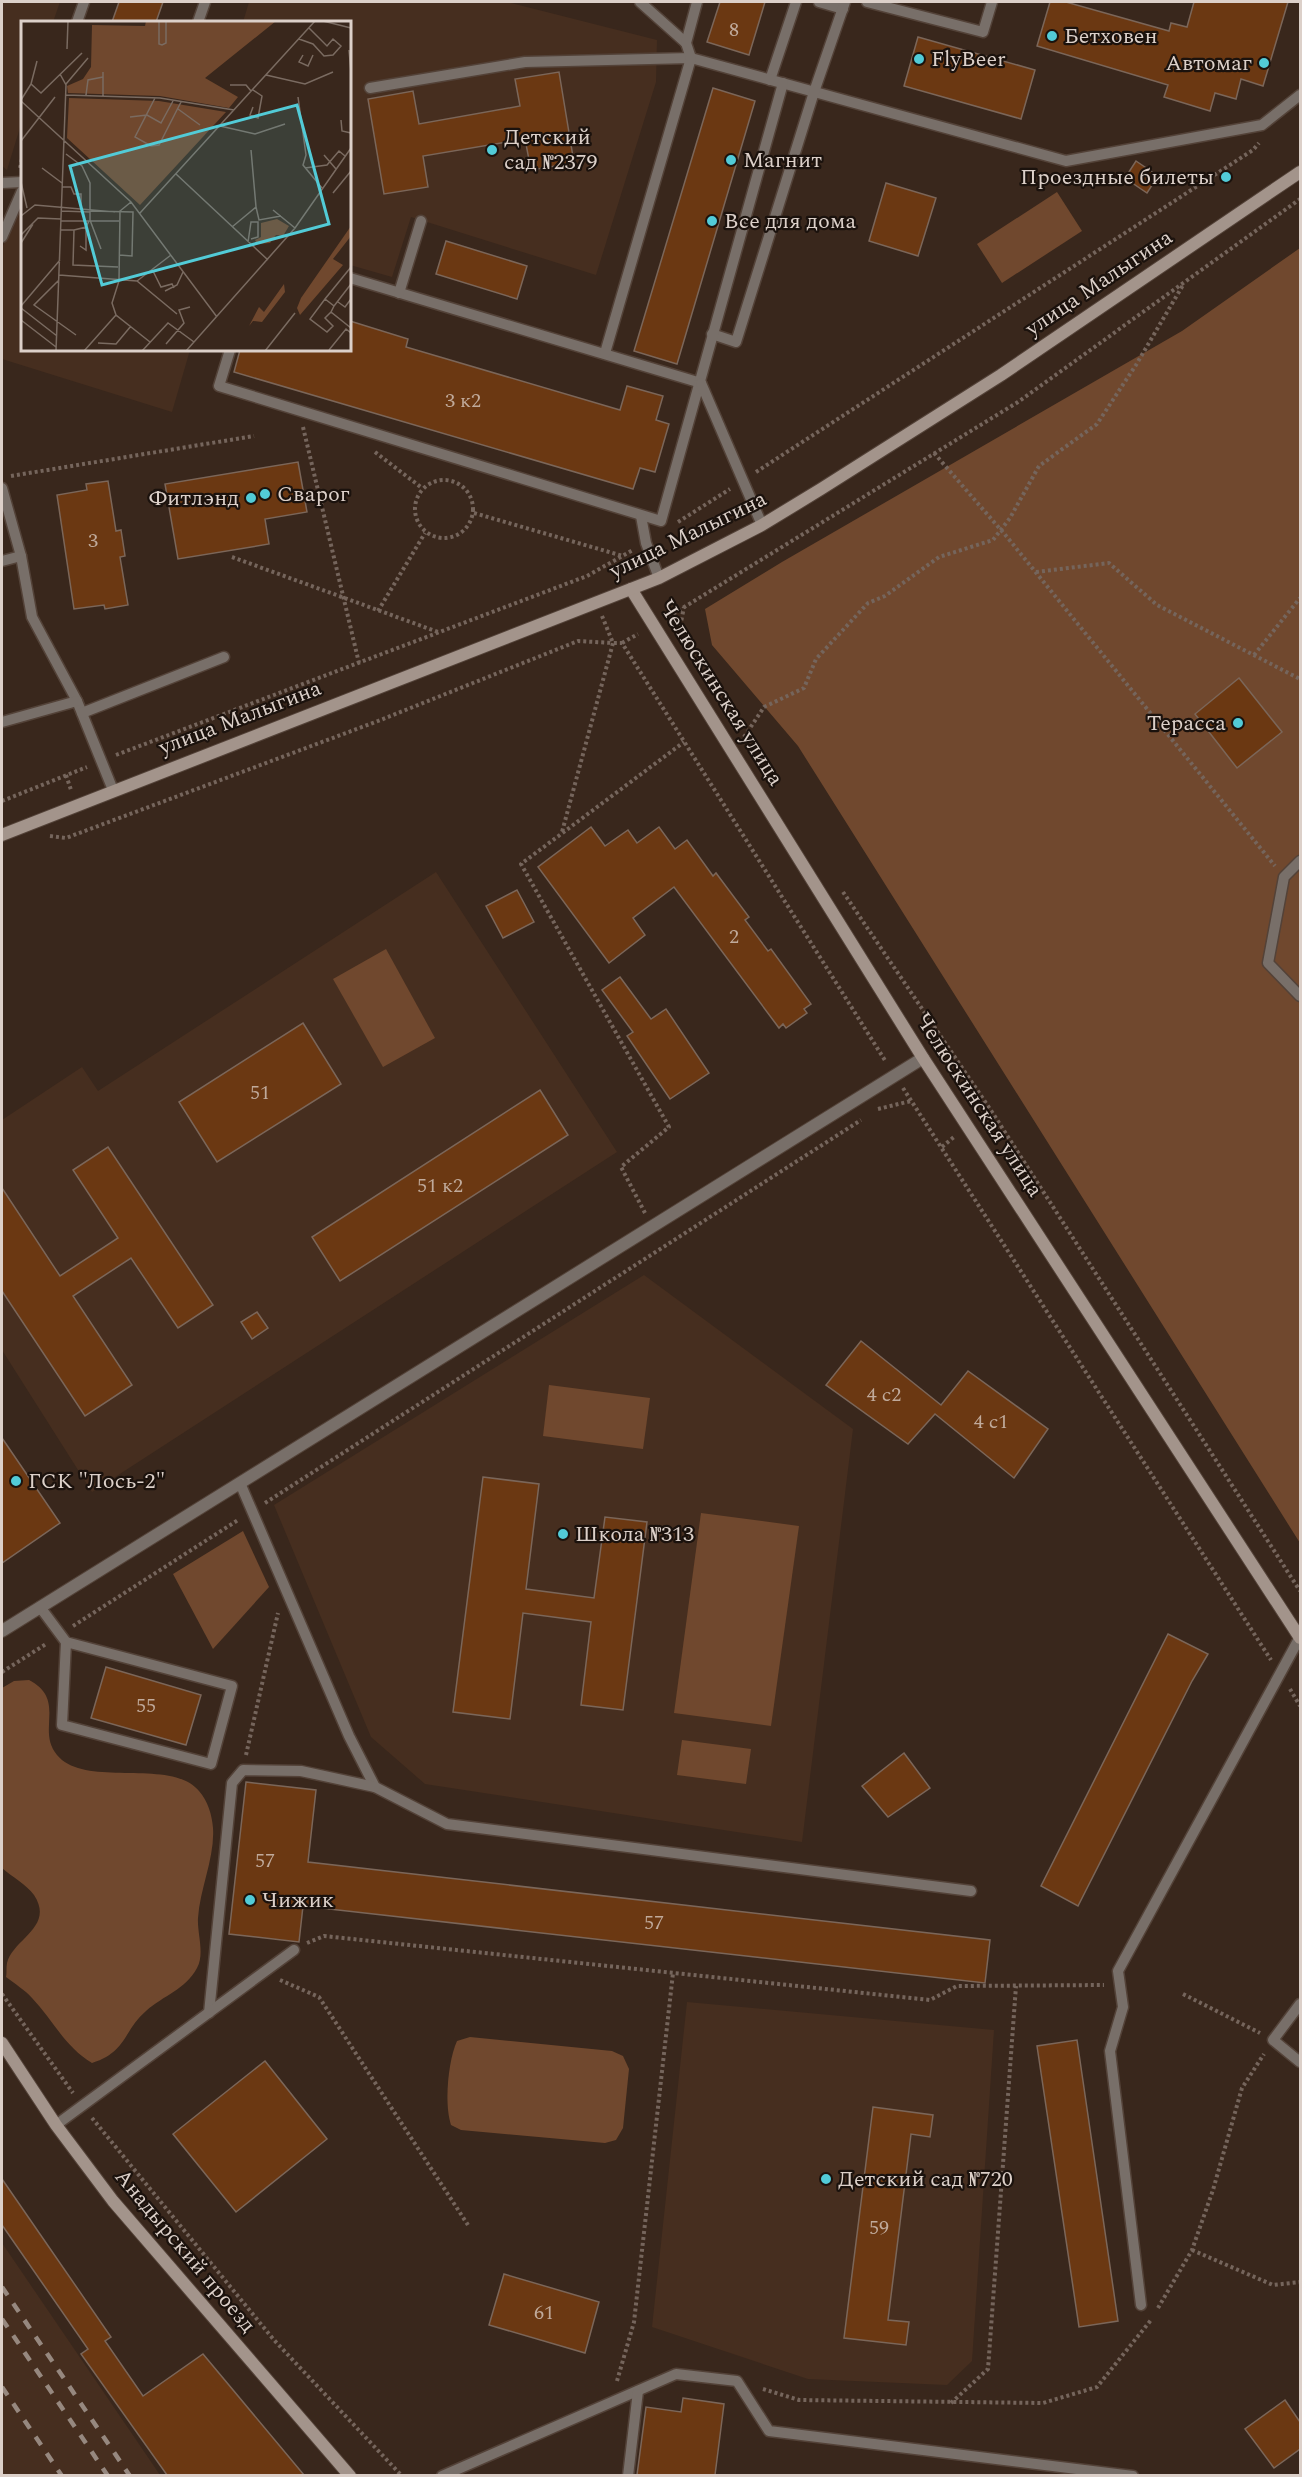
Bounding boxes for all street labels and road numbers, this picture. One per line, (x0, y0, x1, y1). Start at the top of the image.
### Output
street label: улица Малыгина (1018, 221, 1180, 345)
street label: улица Малыгина (603, 482, 773, 588)
street label: Челюскинская улица (650, 594, 792, 793)
street label: улица Малыгина (153, 672, 326, 765)
street label: Челюскинская улица (907, 1006, 1051, 1204)
street label: Анадырский проезд (106, 2162, 264, 2340)

